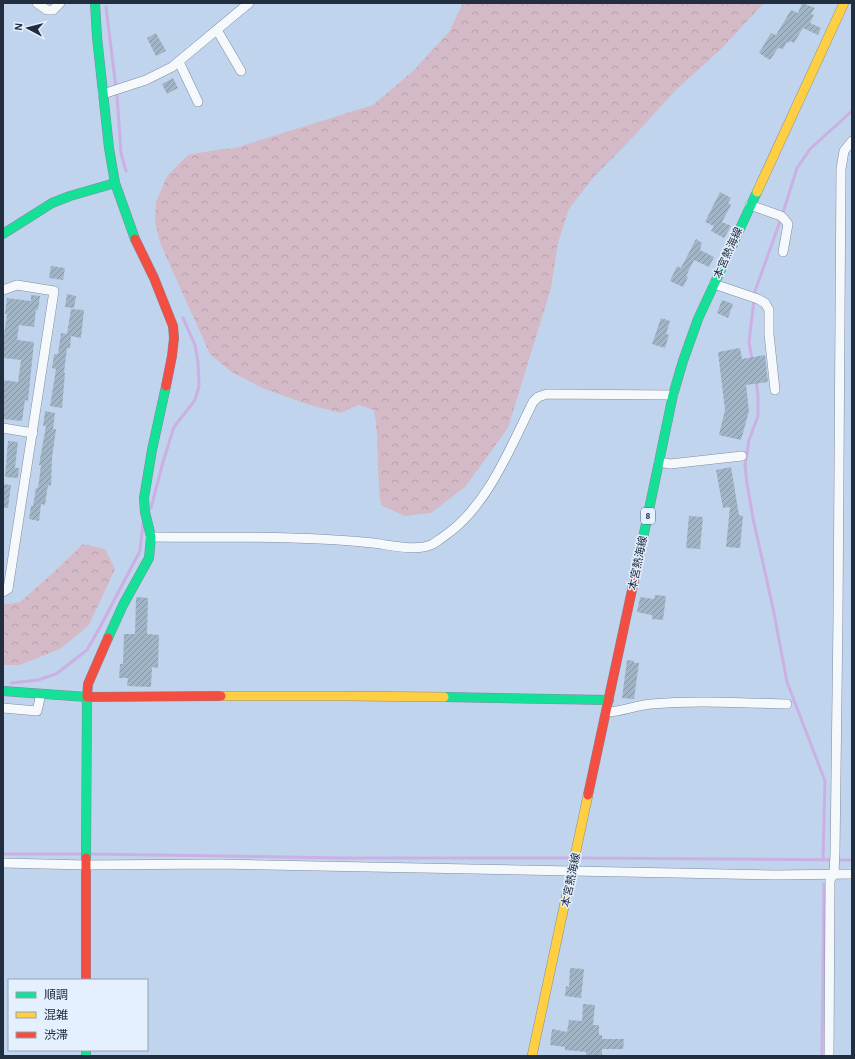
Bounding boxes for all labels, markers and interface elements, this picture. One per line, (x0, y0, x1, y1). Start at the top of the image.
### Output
north arrow (8, 8, 48, 48)
text: N (13, 22, 24, 31)
street label: 本宮熱海線 (711, 225, 744, 280)
road number: 8 (641, 508, 655, 524)
street label: 本宮熱海線 (626, 535, 649, 591)
street label: 本宮熱海線 (559, 852, 582, 908)
legend (8, 979, 148, 1051)
text: 順調 (44, 989, 68, 1001)
text: 混雑 (44, 1008, 68, 1021)
text: 渋滞 (44, 1029, 68, 1041)

